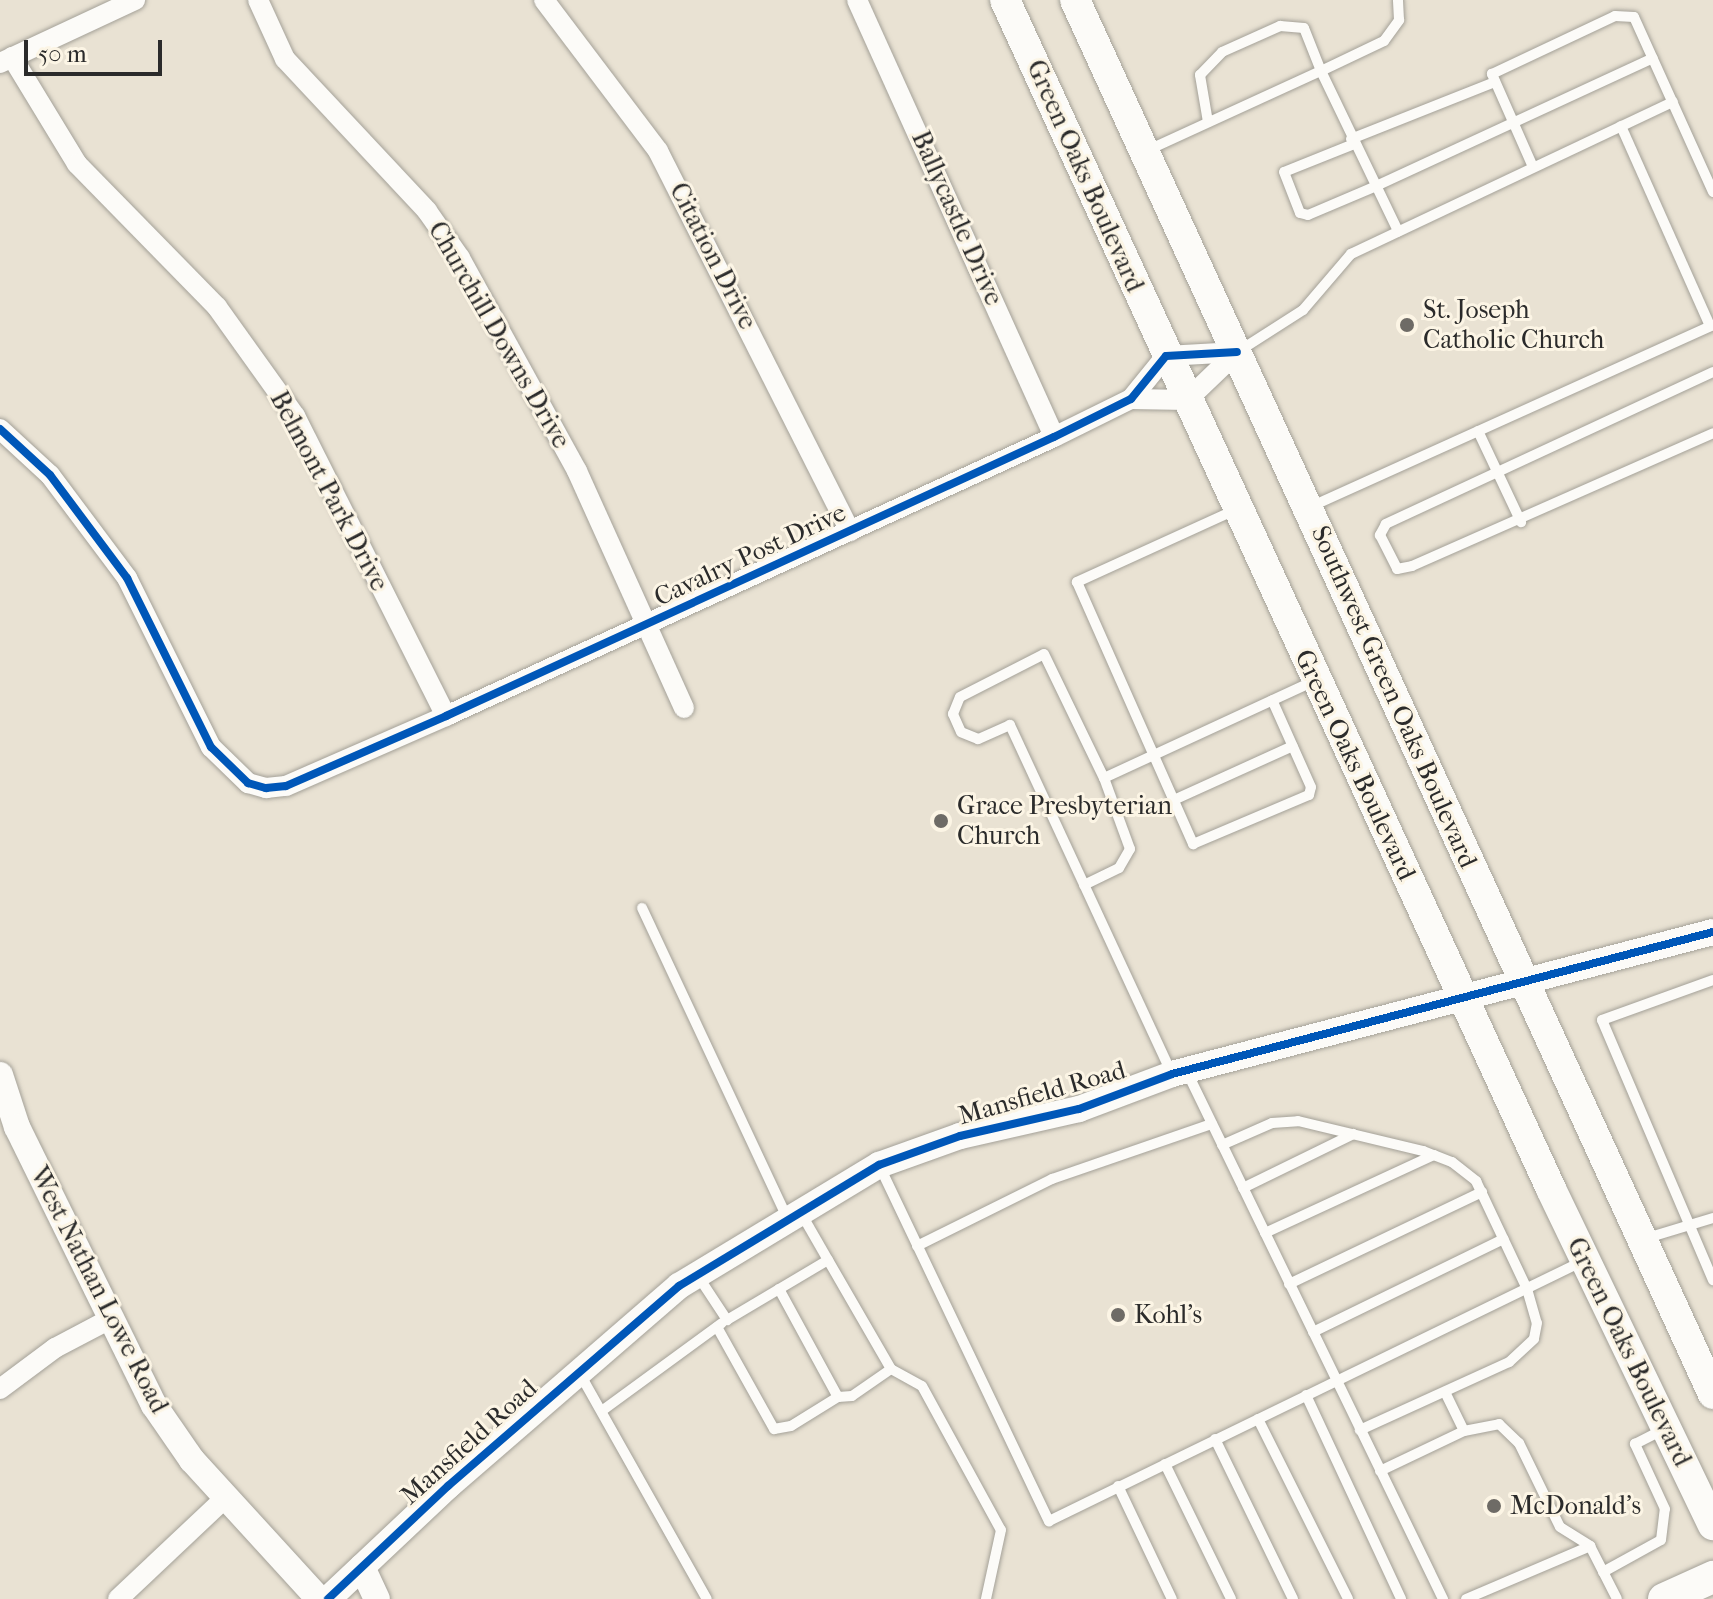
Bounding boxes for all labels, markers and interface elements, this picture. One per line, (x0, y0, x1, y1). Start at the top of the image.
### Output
scale bar (28, 24, 166, 74)
text: 50 m (38, 40, 87, 68)
street label: Green Oaks Boulevard (1020, 55, 1150, 297)
street label: Ballycastle Drive (905, 126, 1009, 310)
street label: Citation Drive (663, 178, 763, 334)
street label: Churchill Downs Drive (421, 216, 577, 454)
place label: St. Joseph Catholic Church (1423, 294, 1604, 356)
marker: St. Joseph Catholic Church (1398, 316, 1416, 334)
street label: Belmont Park Drive (263, 386, 395, 596)
street label: Cavalry Post Drive (649, 497, 851, 613)
street label: Southwest Green Oaks Boulevard (1304, 521, 1484, 873)
street label: Green Oaks Boulevard (1288, 645, 1422, 885)
place label: Grace Presbyterian Church (957, 790, 1172, 852)
marker: Grace Presbyterian Church (932, 812, 950, 830)
street label: Mansfield Road (955, 1054, 1129, 1132)
street label: West Nathan Lowe Road (23, 1162, 175, 1418)
street label: Green Oaks Boulevard (1560, 1233, 1698, 1471)
place label: Kohl's (1134, 1299, 1202, 1331)
marker: Kohl's (1109, 1306, 1127, 1324)
street label: Mansfield Road (395, 1373, 543, 1511)
place label: McDonald's (1510, 1490, 1641, 1522)
marker: McDonald's (1485, 1497, 1503, 1515)

